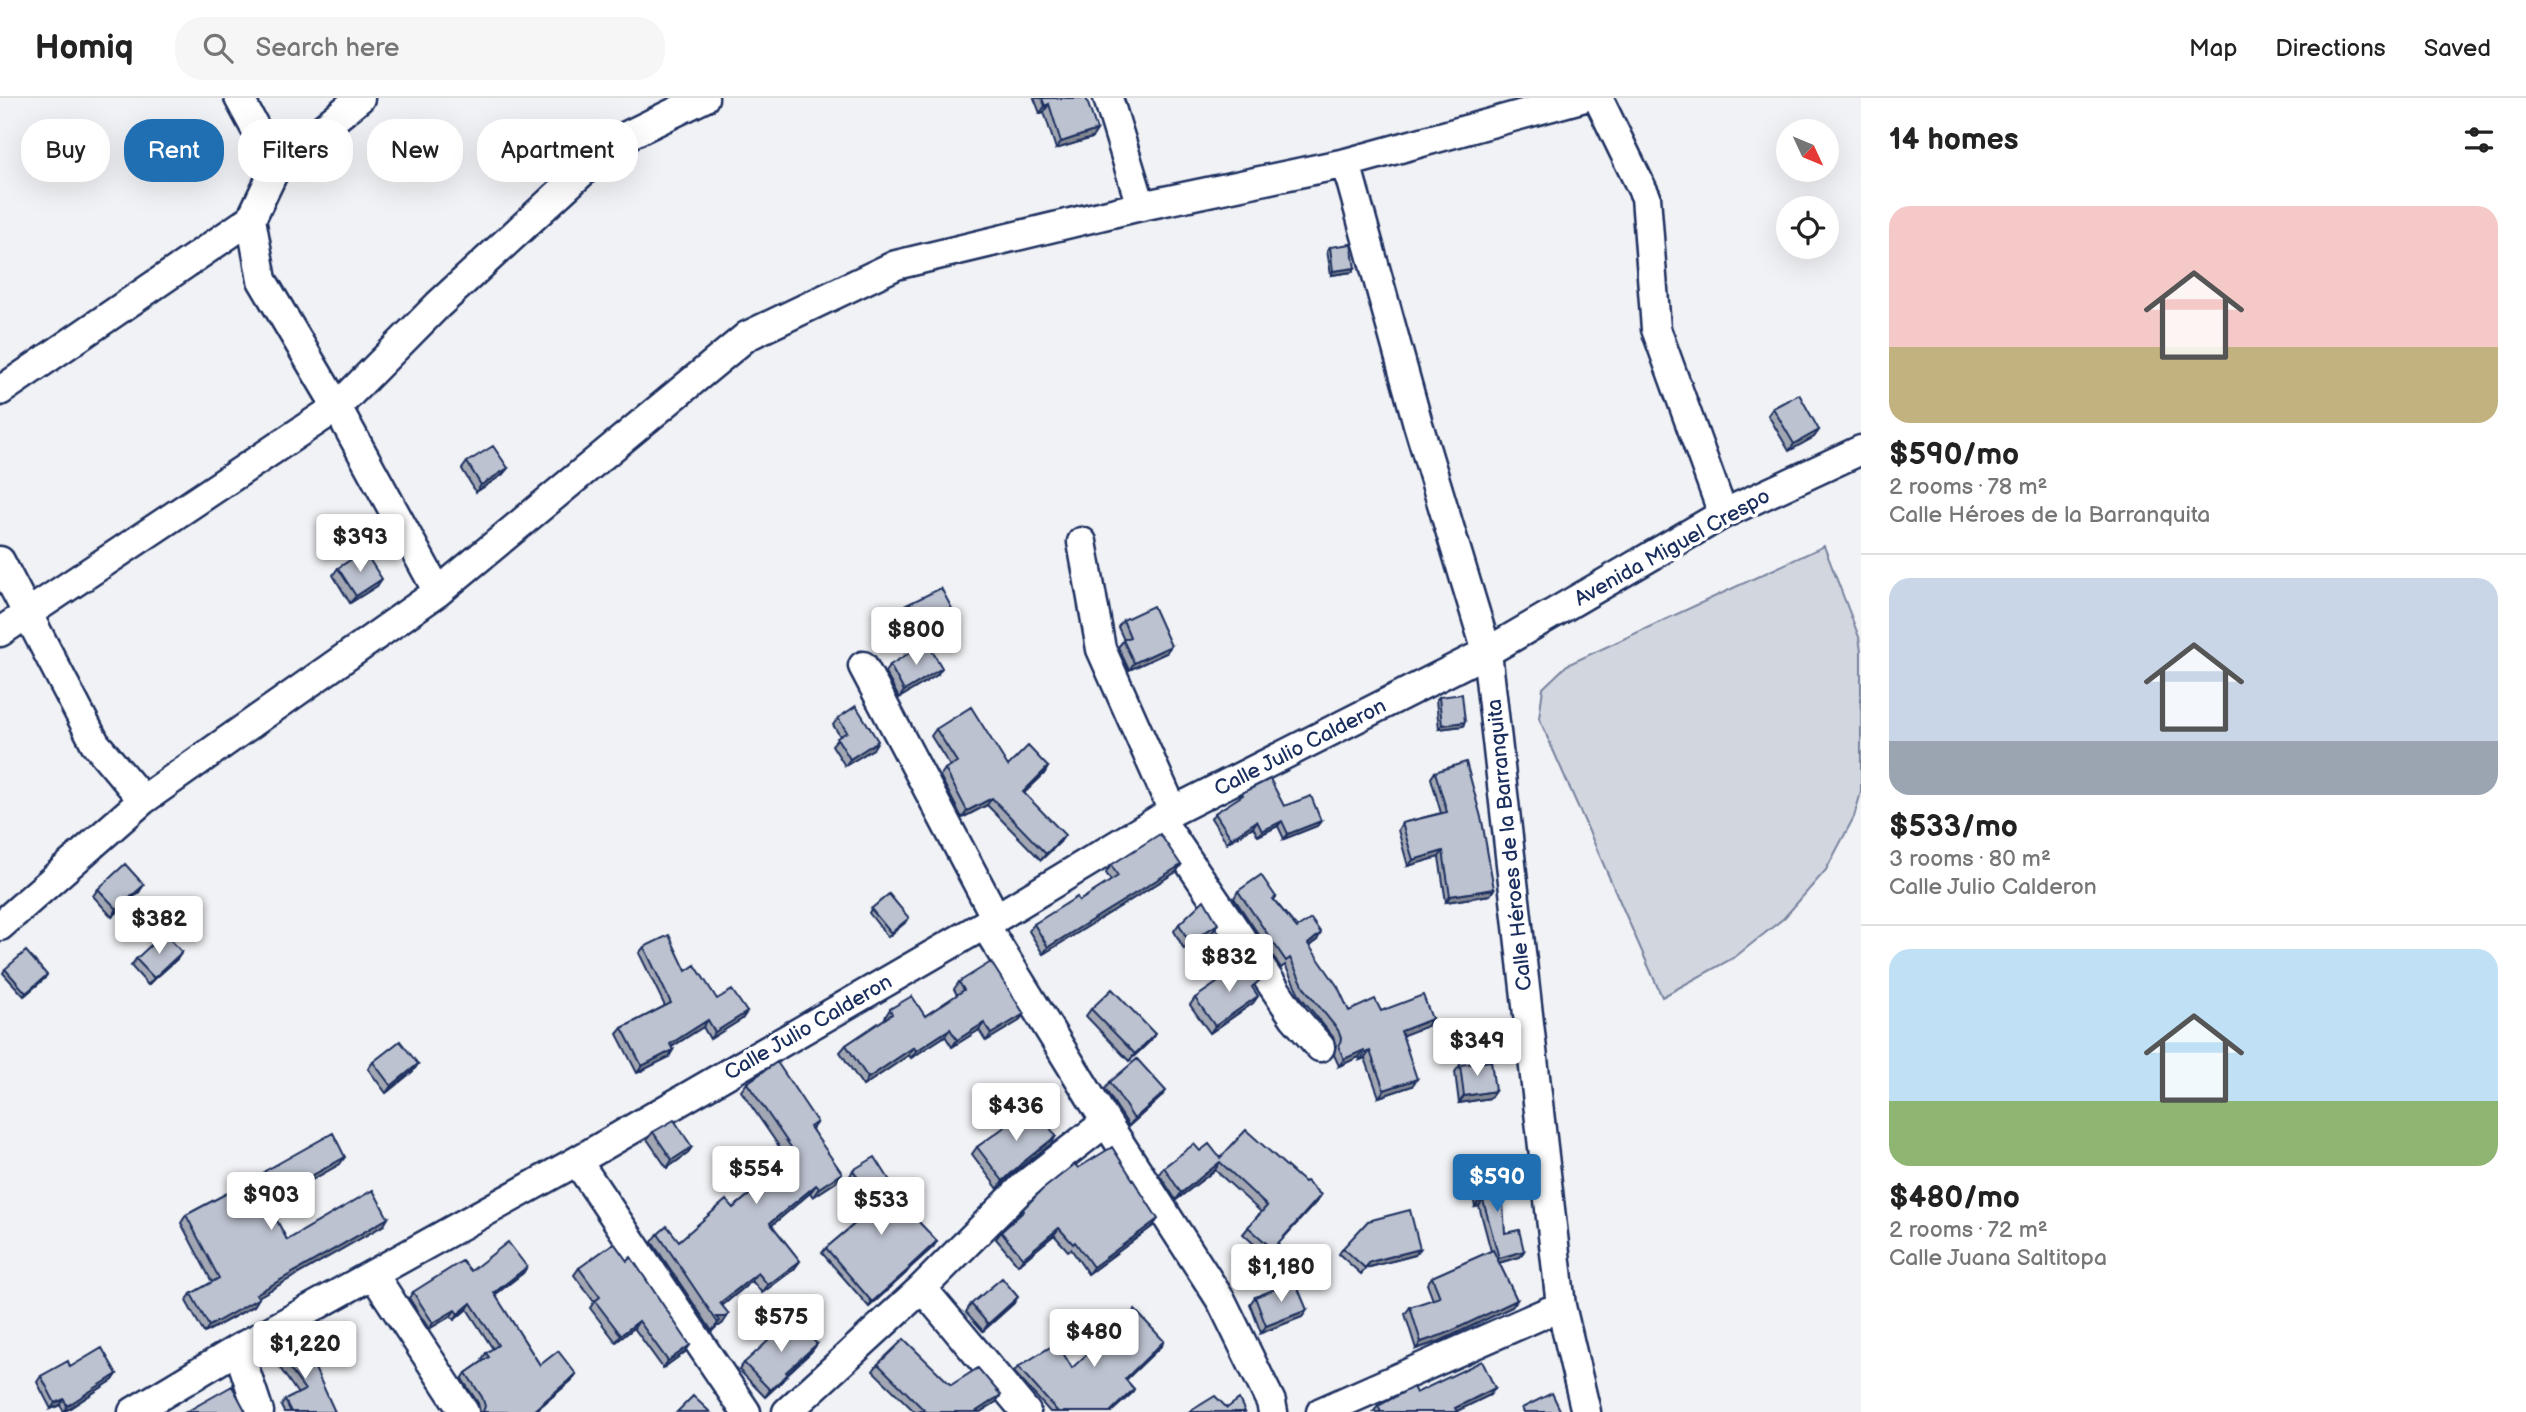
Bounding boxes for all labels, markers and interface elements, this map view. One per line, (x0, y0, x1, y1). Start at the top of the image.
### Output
search box (175, 17, 665, 80)
text: Homiq (35, 28, 133, 68)
icon: search (199, 29, 237, 67)
text: Search here (255, 33, 400, 64)
text: Map (2189, 34, 2237, 63)
text: Directions (2275, 34, 2386, 63)
text: Saved (2424, 34, 2491, 63)
chip: Buy (21, 119, 110, 182)
chip: Rent (124, 119, 224, 182)
chip: Filters (238, 119, 353, 182)
chip: New (367, 119, 463, 182)
chip: Apartment (477, 119, 638, 182)
north arrow (1776, 119, 1839, 182)
map controls (1776, 119, 1839, 259)
icon: filters (2460, 121, 2498, 159)
text: 14 homes (1889, 122, 2018, 158)
button: locate (1776, 196, 1839, 259)
icon: home (2131, 252, 2257, 378)
text: $590/mo (1889, 437, 2019, 473)
text: 2 rooms · 78 m² (1889, 473, 2047, 501)
street label: Avenida Miguel Crespo (1570, 483, 1774, 612)
text: Calle Héroes de la Barranquita (1889, 501, 2210, 529)
pin: $393 (319, 514, 401, 574)
text: $393 (332, 523, 388, 551)
pin: $800 (875, 608, 957, 667)
text: $800 (887, 616, 945, 644)
icon: home (2131, 624, 2257, 750)
street label: Calle Julio Calderon (1210, 693, 1390, 802)
street label: Calle Héroes de la Barranquita (1482, 698, 1537, 992)
text: $533/mo (1889, 809, 2018, 845)
text: 3 rooms · 80 m² (1889, 845, 2051, 873)
text: Calle Julio Calderon (1889, 873, 2097, 901)
pin: $382 (118, 896, 200, 956)
text: $382 (131, 905, 187, 933)
pin: $832 (1188, 934, 1270, 994)
text: $832 (1201, 943, 1257, 971)
street label: Calle Julio Calderon (720, 969, 897, 1086)
icon: home (2131, 995, 2257, 1121)
pin: $349 (1436, 1018, 1518, 1078)
text: $349 (1449, 1027, 1505, 1055)
pin: $436 (975, 1084, 1057, 1143)
text: $436 (988, 1092, 1044, 1120)
pin: $554 (715, 1146, 797, 1206)
pin: $590 (1456, 1154, 1538, 1214)
text: $554 (728, 1155, 784, 1183)
text: $590 (1469, 1163, 1525, 1191)
pin: $903 (230, 1172, 312, 1232)
pin: $533 (840, 1178, 922, 1237)
text: $480/mo (1889, 1180, 2020, 1216)
text: $903 (243, 1181, 299, 1209)
text: $533 (853, 1186, 909, 1214)
text: 2 rooms · 72 m² (1889, 1216, 2048, 1244)
pin: $1,180 (1224, 1244, 1338, 1304)
text: Calle Juana Saltitopa (1889, 1244, 2107, 1272)
text: $1,180 (1247, 1253, 1315, 1281)
pin: $575 (740, 1294, 822, 1354)
text: $575 (754, 1303, 808, 1331)
pin: $480 (1053, 1310, 1135, 1369)
text: $480 (1066, 1318, 1122, 1346)
pin: $1,220 (248, 1322, 362, 1381)
text: $1,220 (269, 1330, 341, 1358)

